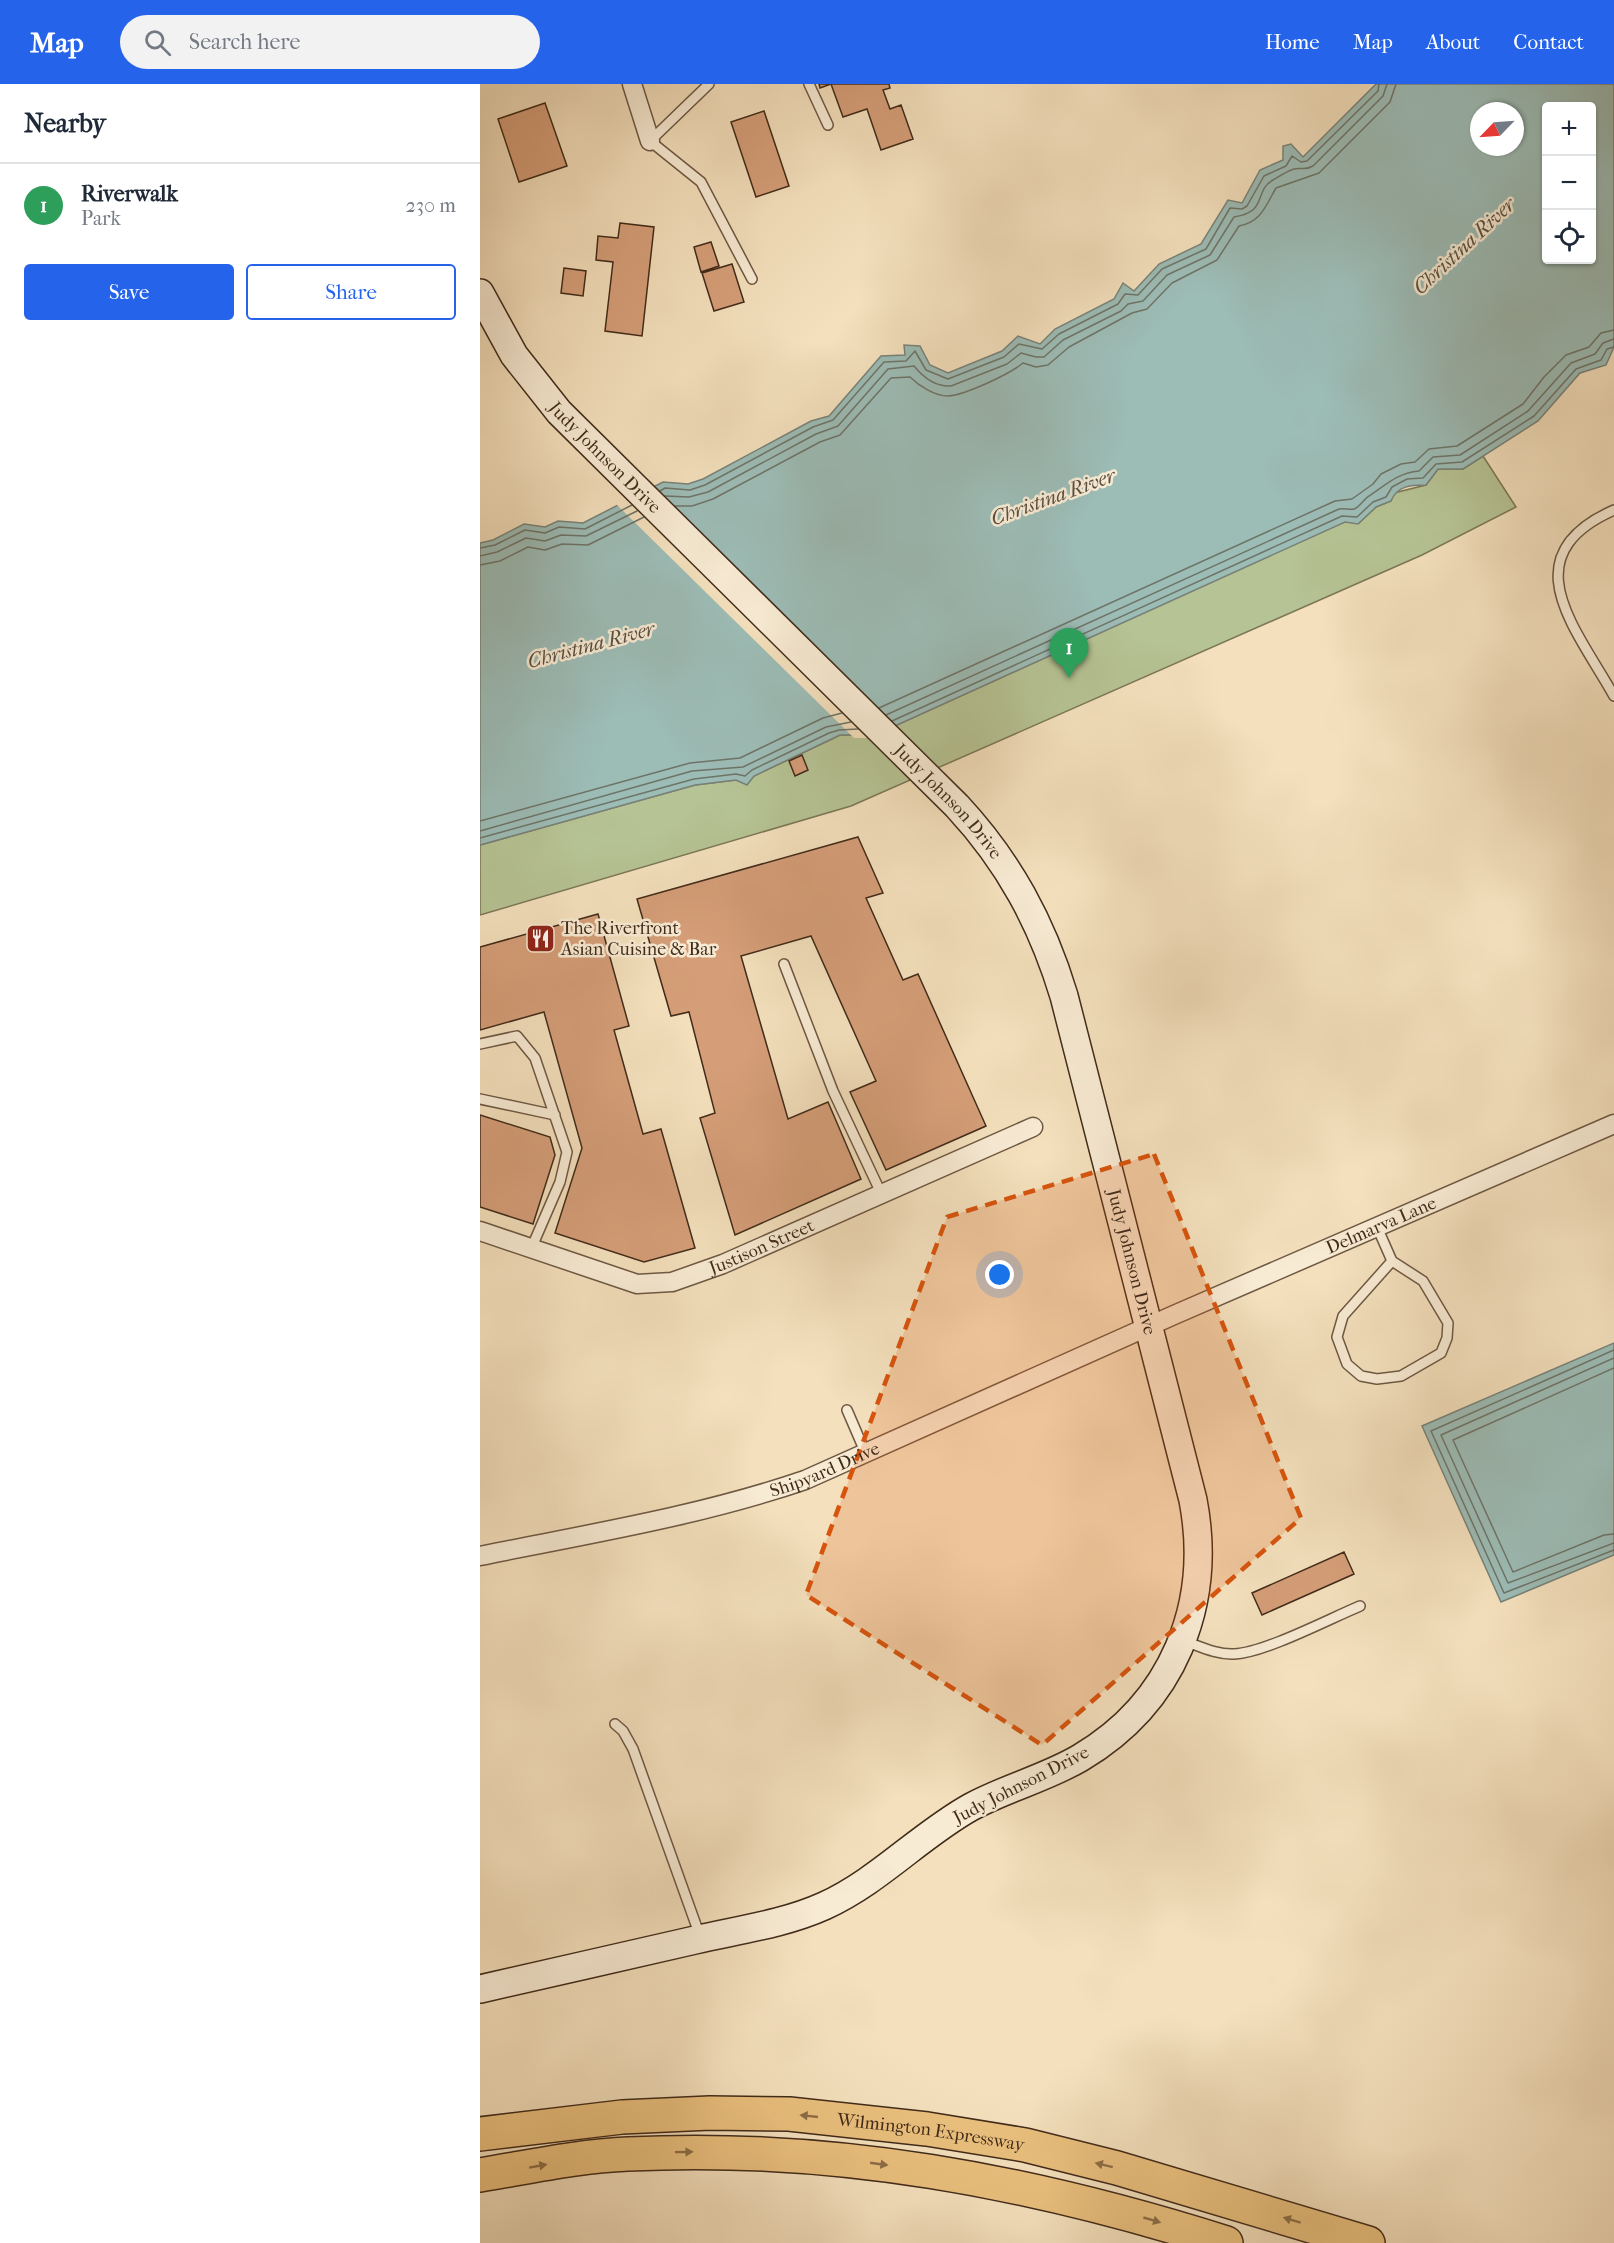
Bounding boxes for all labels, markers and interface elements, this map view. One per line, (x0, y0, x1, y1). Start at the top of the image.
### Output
search box (120, 15, 540, 69)
text: Map (30, 26, 84, 59)
icon: search (141, 26, 174, 59)
text: Search here (189, 29, 300, 55)
text: Home (1265, 30, 1320, 54)
text: Map (1353, 30, 1393, 54)
text: About (1426, 30, 1480, 54)
text: Contact (1513, 30, 1584, 54)
north arrow (1470, 102, 1524, 156)
map controls (1542, 102, 1596, 264)
button: + (1542, 102, 1596, 156)
text: Nearby (24, 108, 106, 139)
button: − (1542, 156, 1596, 210)
text: Riverwalk (81, 181, 178, 207)
water label: Christina River (1408, 192, 1521, 299)
text: 1 (40, 194, 47, 217)
text: 230 m (406, 194, 456, 217)
text: Park (81, 207, 121, 230)
button: locate (1542, 210, 1596, 264)
button: Save (24, 264, 234, 320)
button: Share (246, 264, 456, 320)
street label: Judy Johnson Drive (543, 396, 666, 518)
water label: Christina River (988, 463, 1120, 530)
water label: Christina River (525, 616, 659, 673)
pin: 1 (1050, 628, 1088, 678)
street label: Judy Johnson Drive (888, 738, 1007, 863)
place label: The Riverfront Asian Cuisine & Bar (560, 918, 717, 960)
restaurant icon: The Riverfront Asian Cuisine & Bar (524, 922, 556, 954)
street label: Judy Johnson Drive (1103, 1185, 1161, 1337)
street label: Delmarva Lane (1323, 1192, 1440, 1258)
street label: Justison Street (704, 1214, 818, 1279)
your location (985, 1260, 1014, 1289)
street label: Shipyard Drive (767, 1438, 883, 1501)
street label: Judy Johnson Drive (948, 1742, 1092, 1829)
street label: Wilmington Expressway (835, 2109, 1027, 2155)
one-way arrow (799, 2111, 818, 2121)
one-way arrow (675, 2148, 694, 2157)
one-way arrow (869, 2159, 888, 2169)
one-way arrow (1095, 2160, 1114, 2170)
one-way arrow (528, 2161, 547, 2170)
one-way arrow (1143, 2215, 1161, 2225)
one-way arrow (1283, 2215, 1301, 2224)

